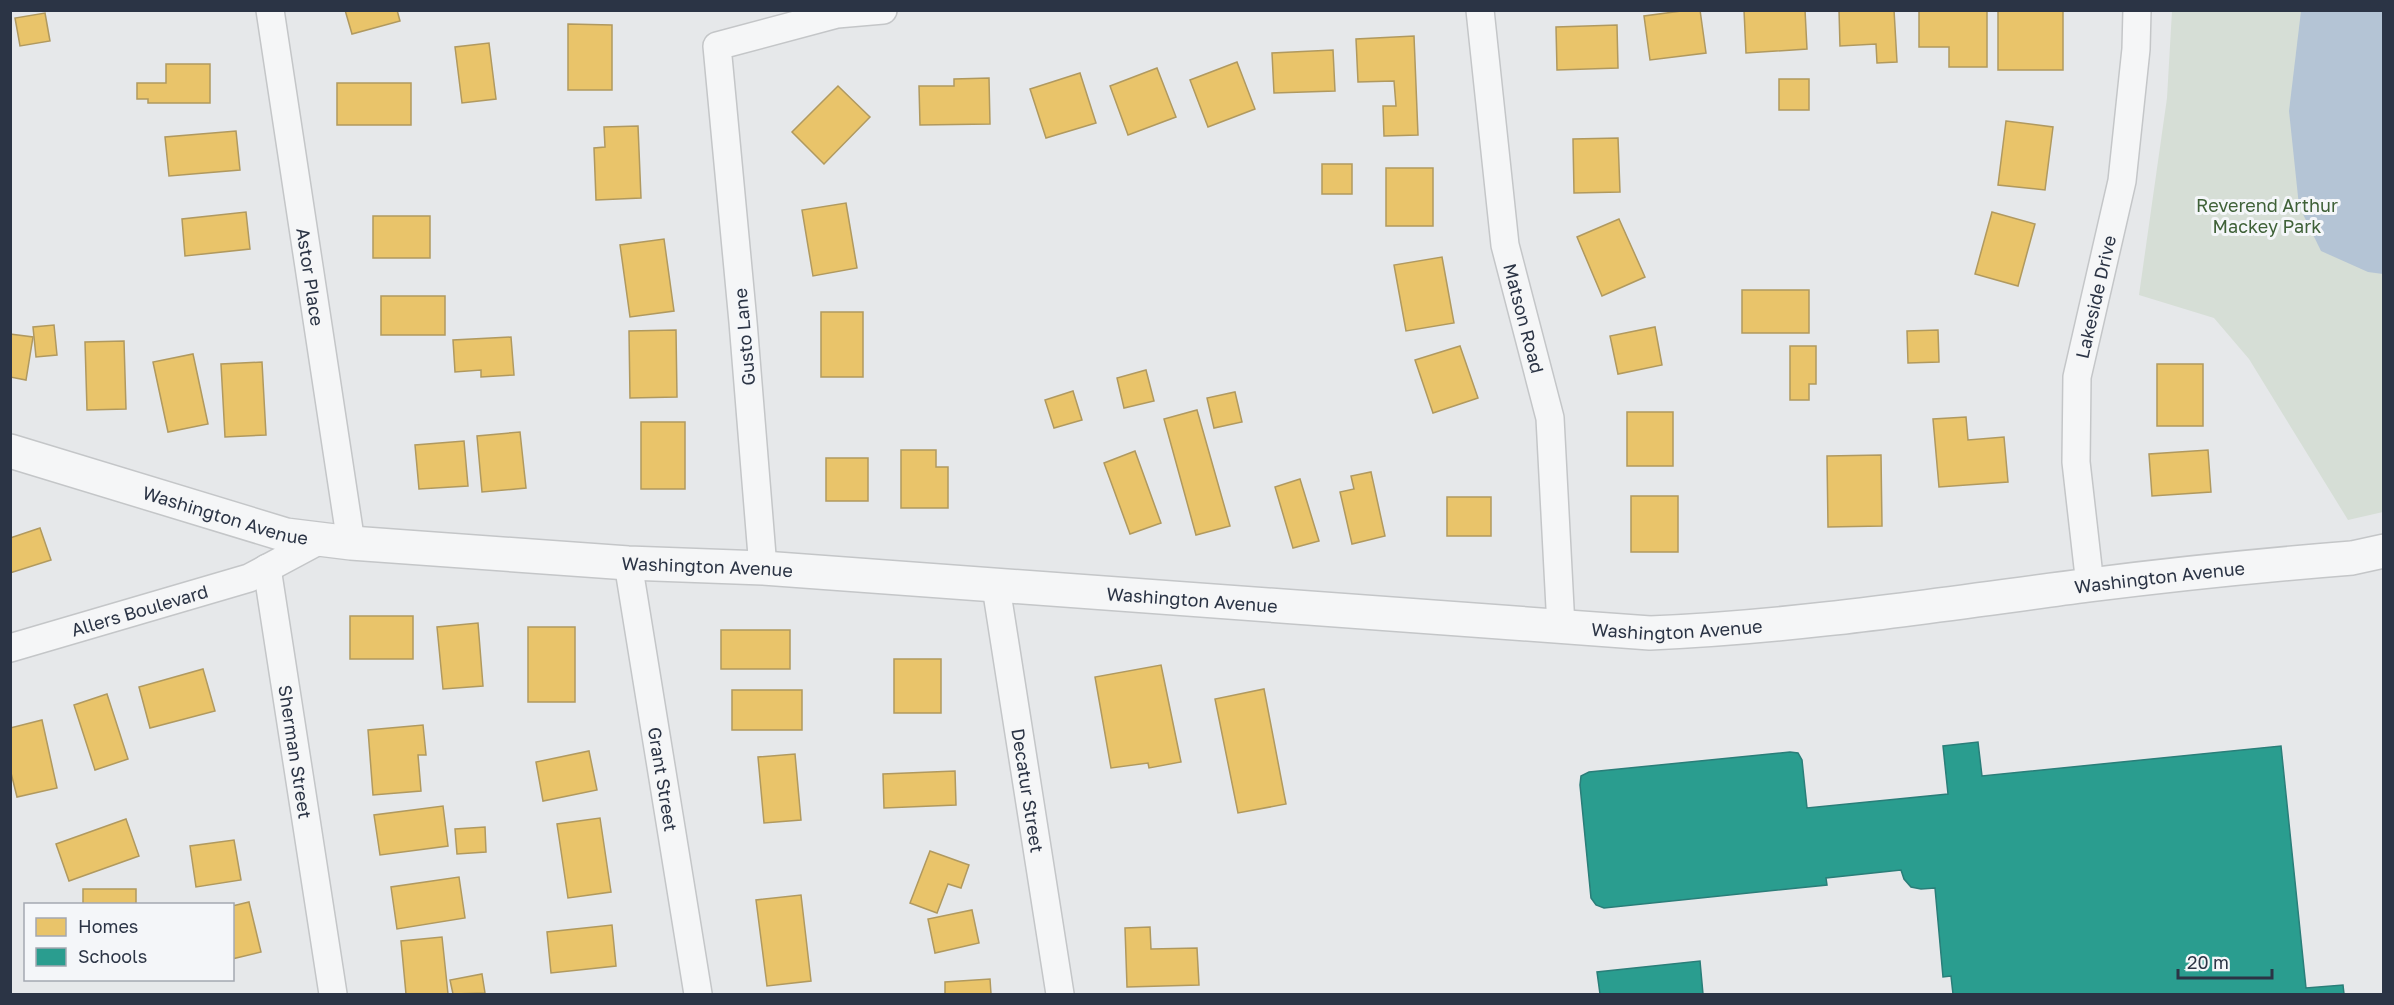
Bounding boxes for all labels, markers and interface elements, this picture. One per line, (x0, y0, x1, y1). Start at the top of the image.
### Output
park label: Reverend Arthur Mackey Park (2196, 194, 2338, 237)
street label: Astor Place (292, 226, 329, 328)
street label: Lakeside Drive (2071, 233, 2120, 361)
street label: Matson Road (1499, 261, 1549, 376)
street label: Gusto Lane (729, 287, 759, 387)
street label: Washington Avenue (140, 481, 309, 549)
street label: Washington Avenue (621, 552, 794, 581)
street label: Washington Avenue (2073, 557, 2246, 598)
street label: Allers Boulevard (68, 580, 211, 641)
street label: Washington Avenue (1106, 582, 1278, 617)
street label: Washington Avenue (1590, 614, 1763, 644)
street label: Sherman Street (274, 683, 317, 820)
street label: Grant Street (644, 725, 682, 833)
street label: Decatur Street (1007, 727, 1049, 854)
legend (24, 903, 234, 981)
text: Homes (78, 915, 138, 937)
scale bar (2178, 942, 2272, 980)
text: Schools (78, 945, 147, 967)
text: 20 m (2187, 951, 2229, 973)

